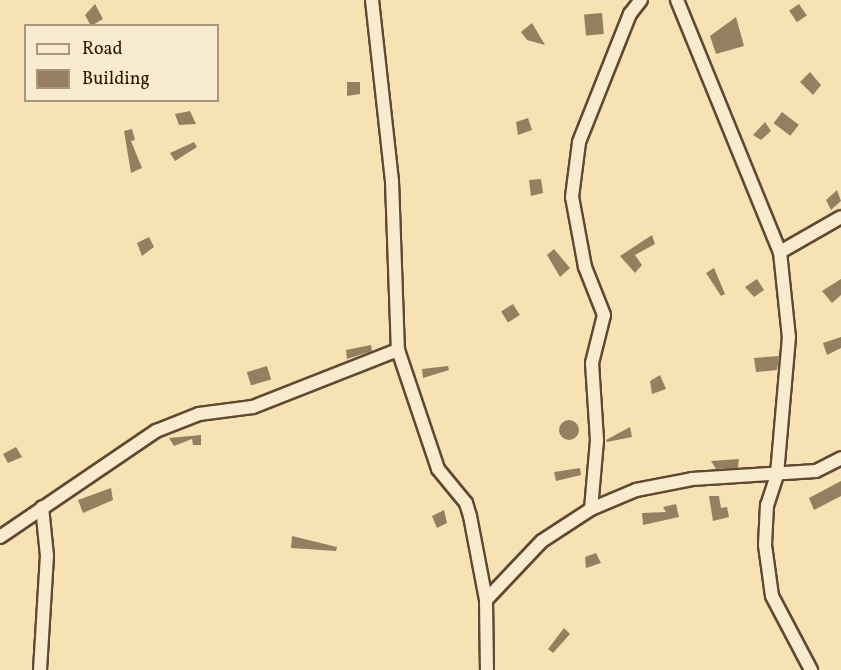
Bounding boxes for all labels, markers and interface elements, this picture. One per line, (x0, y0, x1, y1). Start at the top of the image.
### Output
legend (24, 24, 219, 102)
text: Road (82, 37, 123, 62)
text: Building (82, 67, 150, 92)

